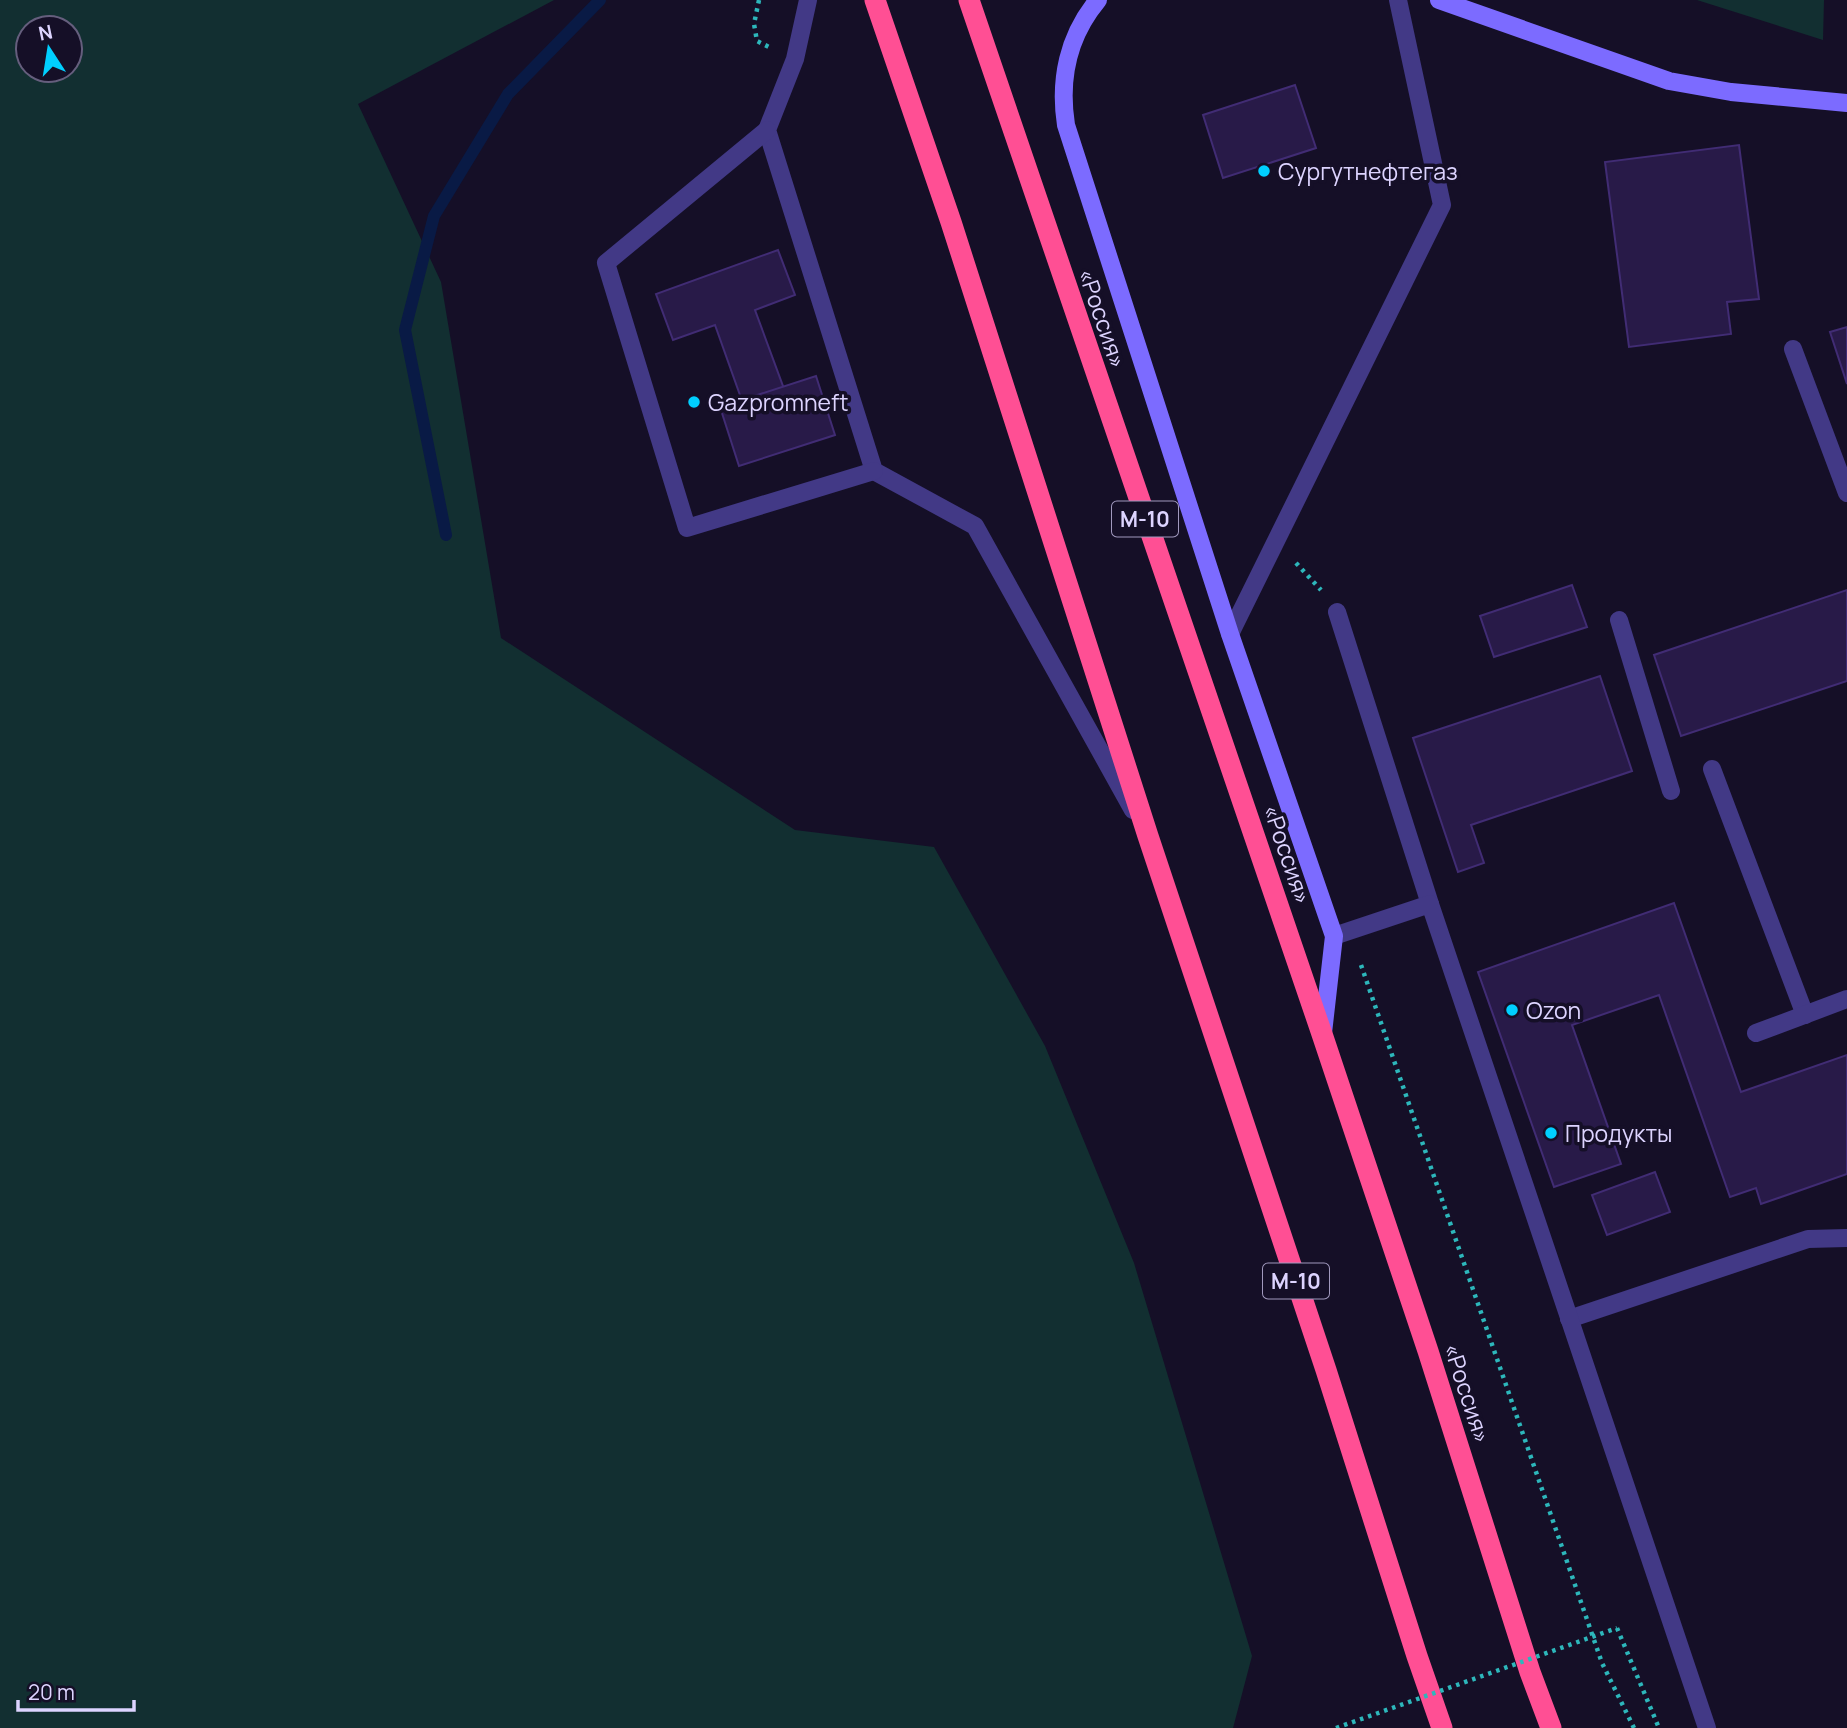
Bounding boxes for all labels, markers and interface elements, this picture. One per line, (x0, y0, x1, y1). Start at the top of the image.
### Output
north arrow (14, 14, 84, 84)
text: N (36, 18, 55, 47)
place label: Сургутнефтегаз (1278, 155, 1458, 187)
marker: Сургутнефтегаз (1256, 163, 1272, 179)
street label: «Россия» (1071, 264, 1135, 372)
place label: Gazpromneft (708, 386, 848, 418)
marker: Gazpromneft (686, 394, 702, 410)
road number: М-10 (1112, 502, 1178, 536)
street label: «Россия» (1256, 800, 1320, 908)
place label: Ozon (1526, 994, 1581, 1026)
marker: Ozon (1504, 1002, 1520, 1018)
place label: Продукты (1565, 1117, 1673, 1149)
marker: Продукты (1543, 1125, 1559, 1141)
road number: М-10 (1263, 1264, 1329, 1298)
street label: «Россия» (1437, 1339, 1499, 1447)
scale bar (18, 1668, 133, 1712)
text: 20 m (28, 1678, 75, 1706)

